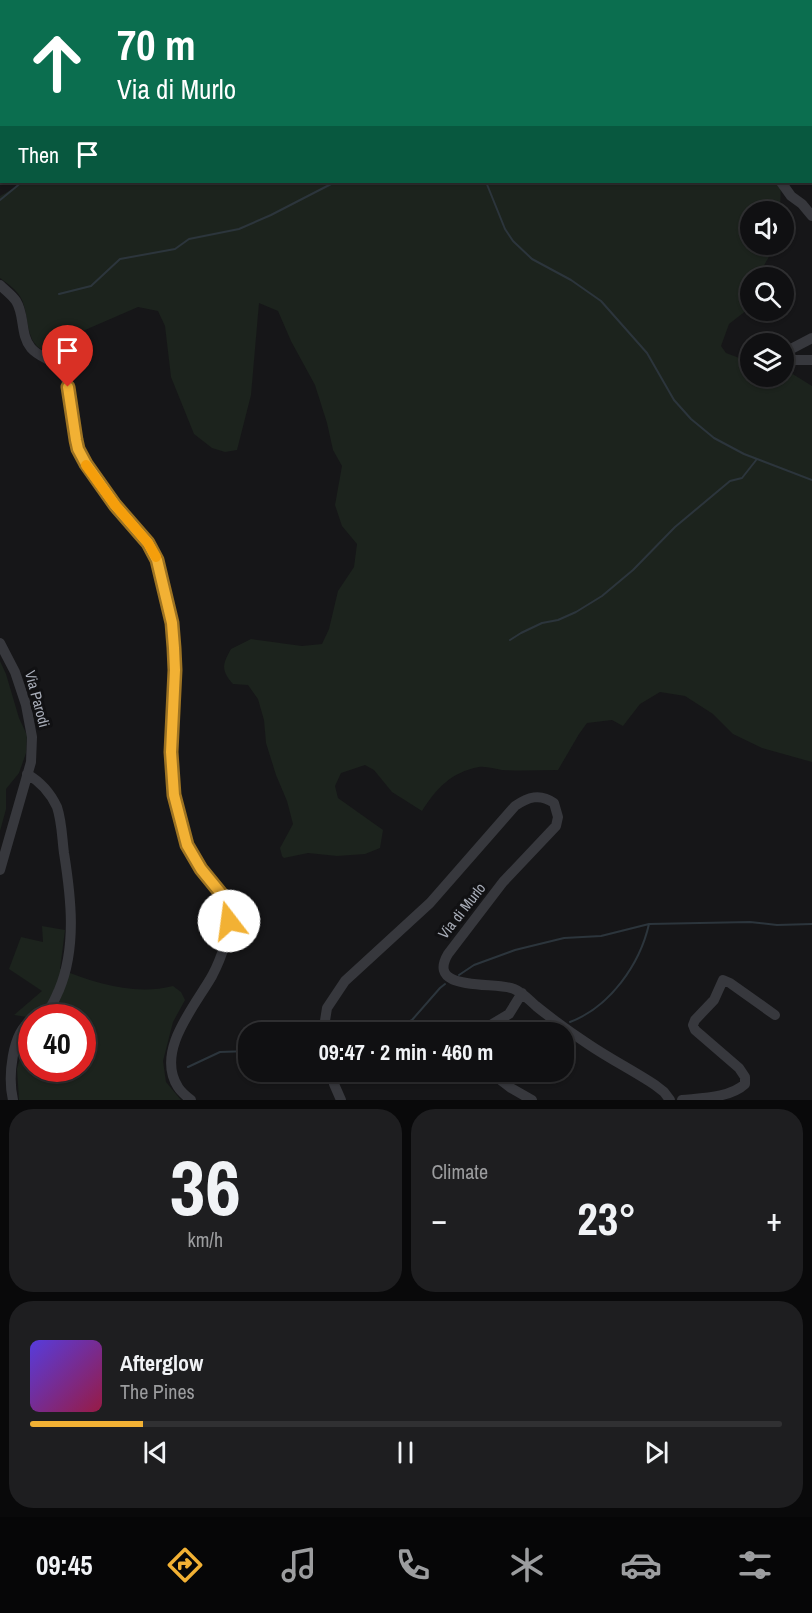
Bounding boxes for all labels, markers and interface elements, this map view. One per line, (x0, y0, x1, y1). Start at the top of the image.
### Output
text: 70 m (117, 17, 196, 73)
icon: ahead (18, 24, 96, 102)
text: Via di Murlo (117, 71, 236, 107)
icon: arrive (71, 138, 104, 171)
text: Then (18, 140, 59, 170)
map controls (740, 201, 794, 387)
button: sound (740, 201, 794, 255)
button: search (740, 267, 794, 321)
pin (42, 325, 93, 387)
button: layers (740, 333, 794, 387)
icon: arrive (51, 334, 84, 367)
street label: Via Parodi (20, 668, 55, 730)
street label: Via di Murlo (433, 878, 490, 943)
position arrow (197, 889, 261, 953)
speed limit sign: 40 (18, 1004, 96, 1082)
text: 09:47 · 2 min · 460 m (319, 1037, 493, 1067)
text: 36 (170, 1134, 241, 1239)
text: Climate (432, 1158, 488, 1185)
text: 23° (577, 1188, 636, 1249)
text: − (432, 1197, 447, 1241)
text: + (766, 1197, 782, 1241)
text: km/h (187, 1226, 223, 1253)
text: Afterglow (120, 1348, 203, 1378)
text: The Pines (120, 1378, 195, 1405)
icon: previous (139, 1436, 172, 1469)
icon: pause (389, 1436, 422, 1469)
icon: next (640, 1436, 673, 1469)
icon: directions (164, 1544, 206, 1586)
icon: music (278, 1544, 320, 1586)
icon: phone (392, 1544, 434, 1586)
icon: climate (506, 1544, 548, 1586)
icon: car (620, 1544, 662, 1586)
icon: filters (734, 1544, 776, 1586)
text: 09:45 (36, 1547, 93, 1583)

